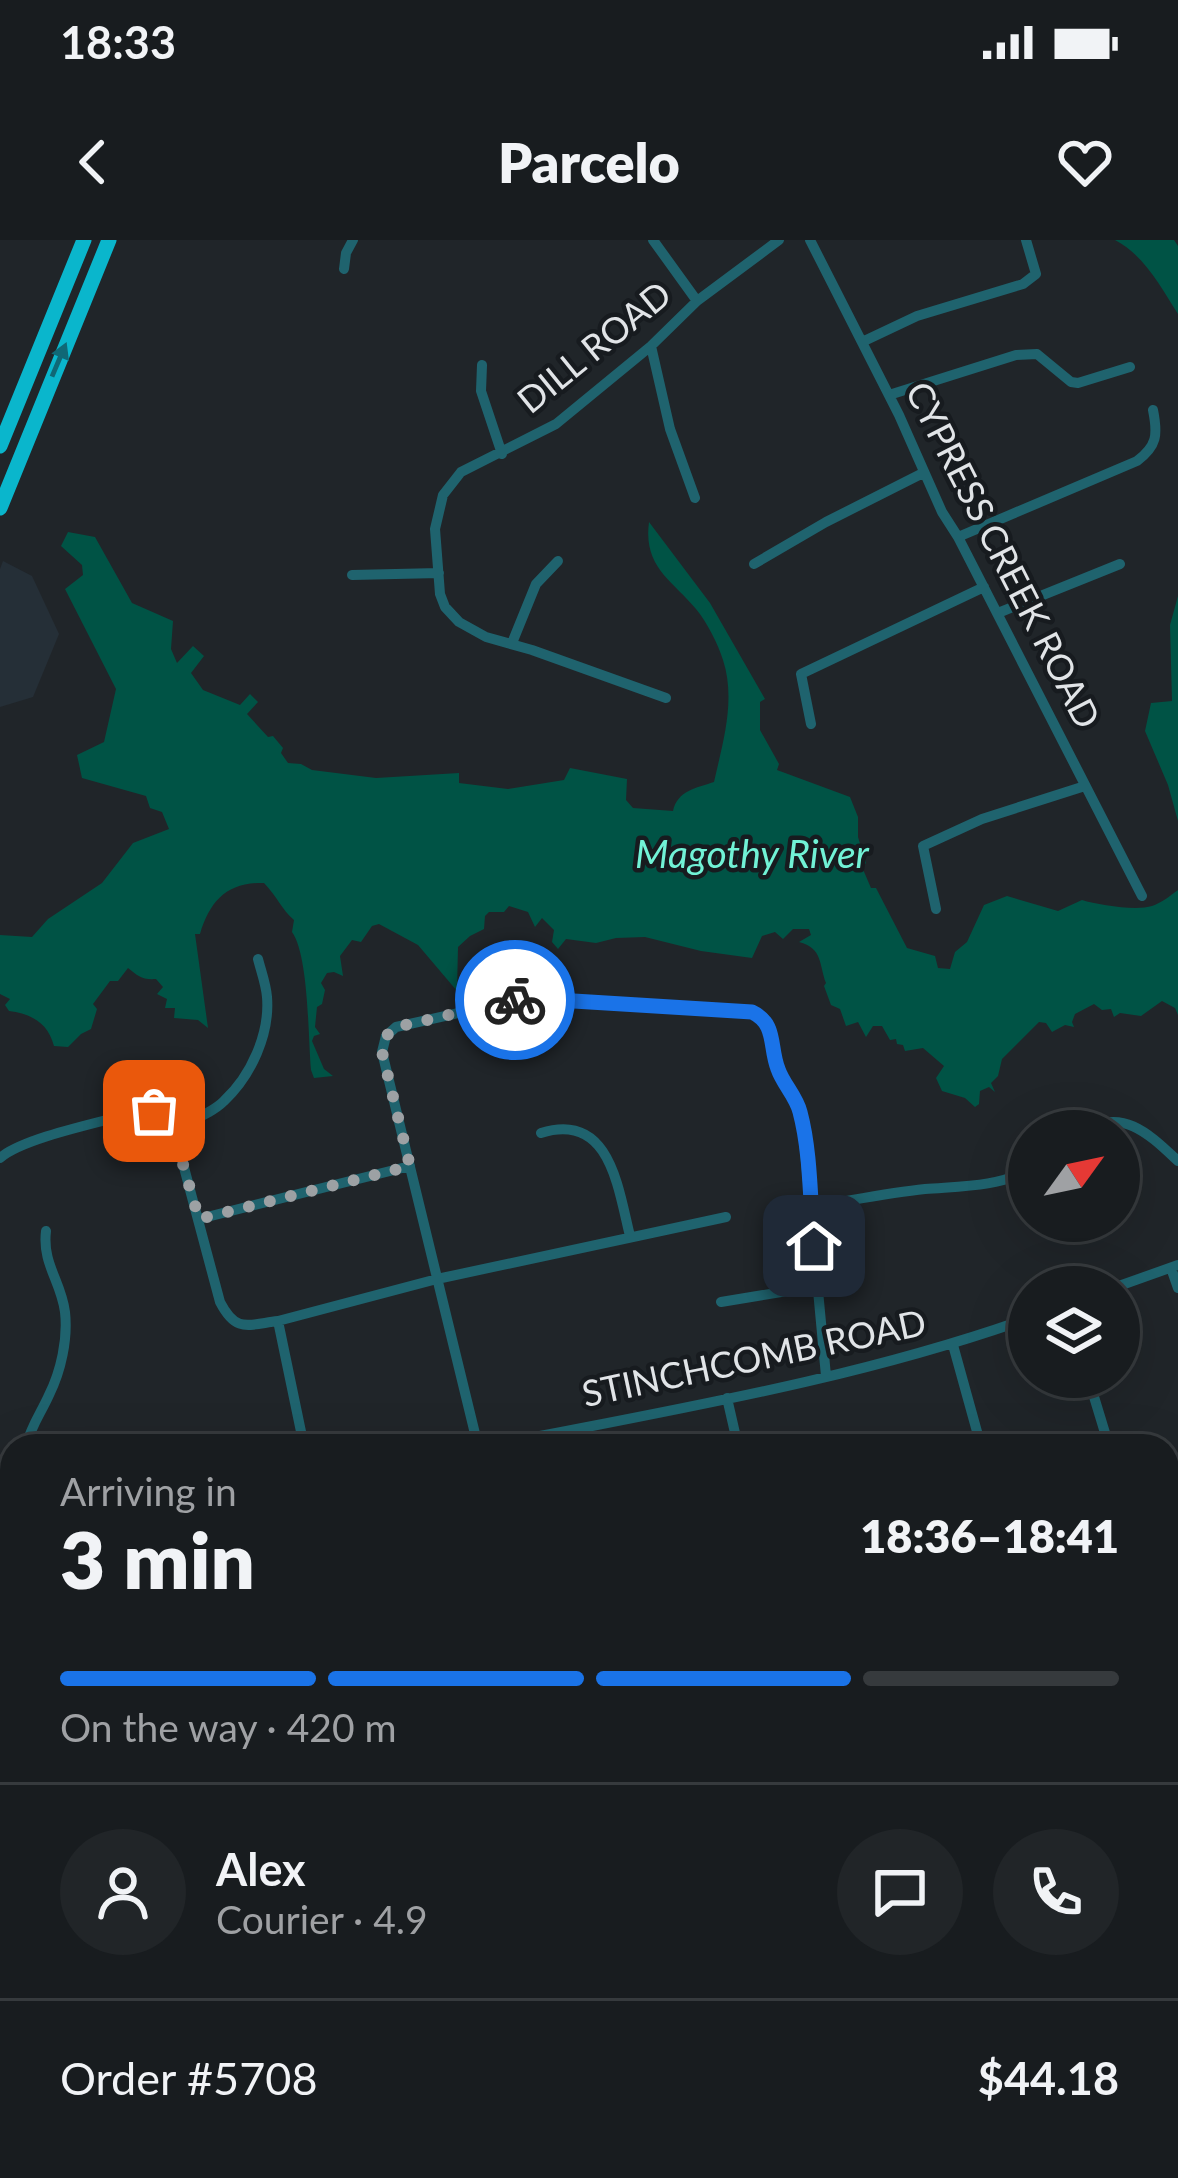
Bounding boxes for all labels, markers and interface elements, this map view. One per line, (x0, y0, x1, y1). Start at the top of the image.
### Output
text: 18:33 (60, 15, 176, 69)
icon: back (60, 129, 126, 195)
icon: heart (1052, 129, 1118, 195)
text: Parcelo (498, 130, 680, 195)
street label: DILL ROAD (508, 271, 679, 421)
one-way arrow (50, 343, 70, 378)
street label: CYPRESS CREEK ROAD (897, 374, 1110, 735)
water label: Magothy River (635, 830, 870, 876)
courier (455, 940, 575, 1060)
icon: bike (482, 967, 548, 1033)
pin (103, 1060, 205, 1162)
icon: bag (121, 1078, 187, 1144)
north arrow (1008, 1110, 1140, 1242)
map controls (1008, 1110, 1140, 1398)
pin (763, 1195, 865, 1297)
icon: home (781, 1213, 847, 1279)
button: layers (1008, 1266, 1140, 1398)
street label: STINCHCOMB ROAD (578, 1299, 930, 1415)
text: Arriving in (60, 1468, 237, 1514)
text: 18:36–18:41 (860, 1509, 1119, 1563)
text: 3 min (60, 1512, 255, 1606)
text: On the way · 420 m (60, 1704, 397, 1750)
button: person (60, 1829, 186, 1955)
button: chat (837, 1829, 963, 1955)
button: phone (993, 1829, 1119, 1955)
text: Alex (216, 1842, 306, 1896)
text: Courier · 4.9 (216, 1896, 428, 1942)
text: Order #5708 (60, 2051, 318, 2105)
text: $44.18 (978, 2051, 1119, 2105)

